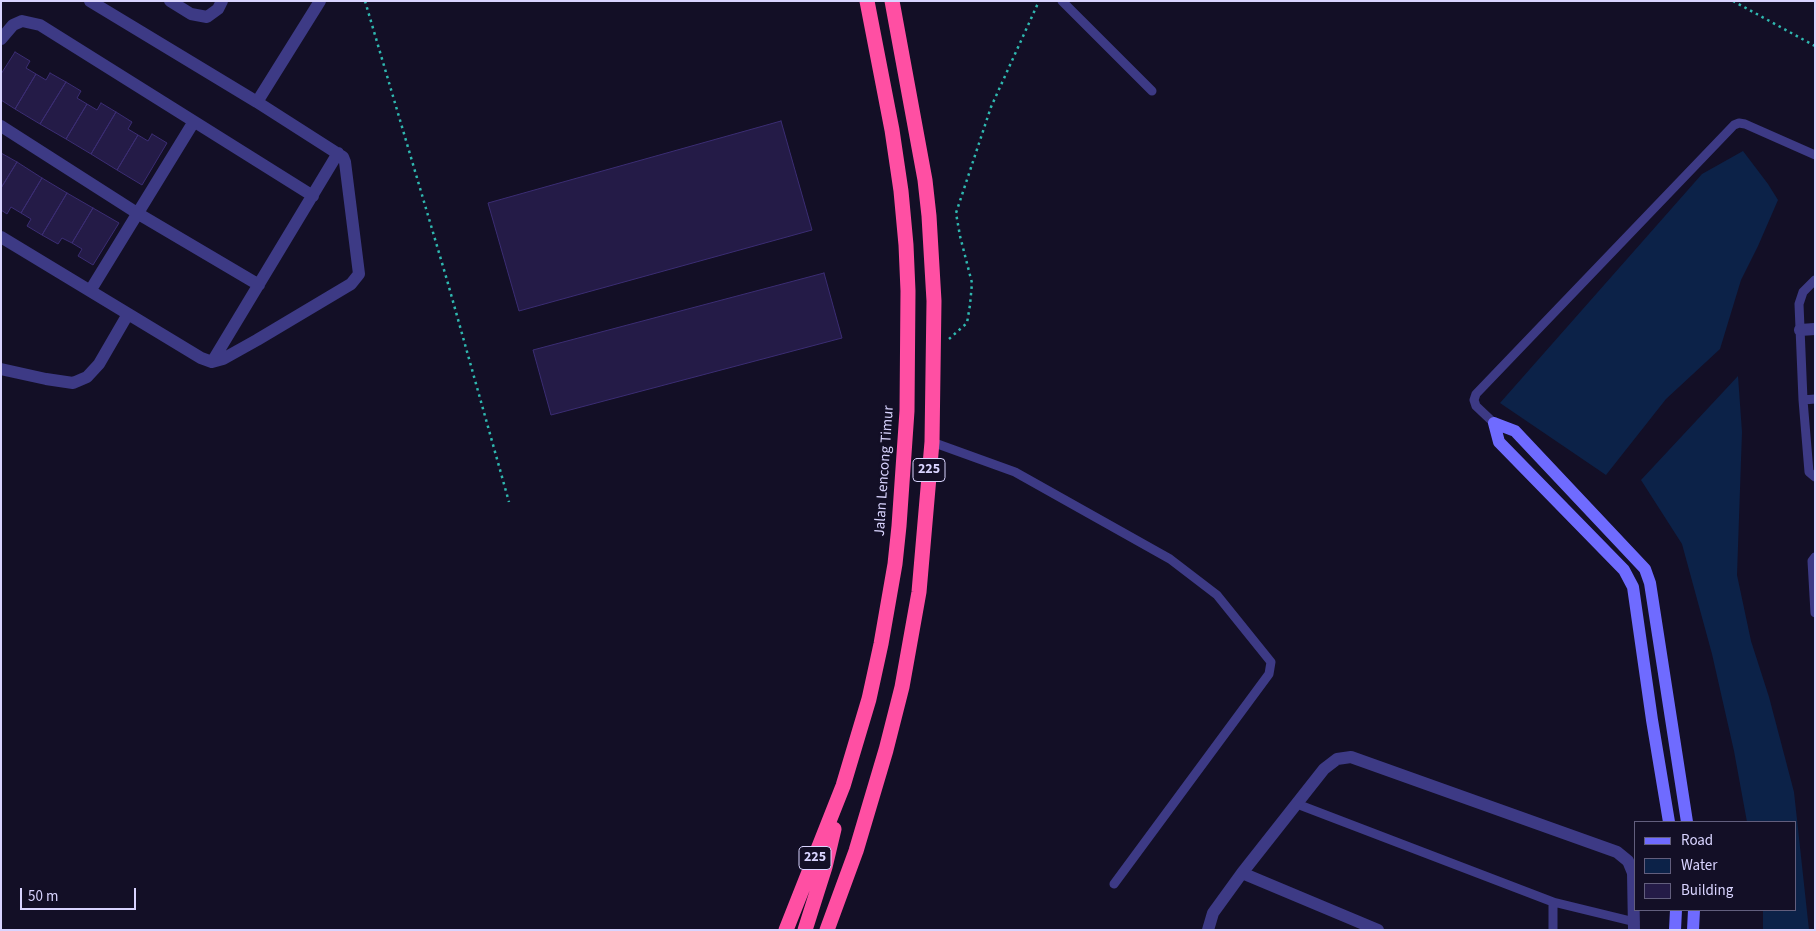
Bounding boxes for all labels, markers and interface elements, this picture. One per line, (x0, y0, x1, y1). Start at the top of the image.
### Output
street label: Jalan Lencong Timur (871, 405, 899, 537)
road number: 225 (913, 458, 945, 482)
legend (1634, 821, 1796, 911)
text: Road (1681, 830, 1713, 851)
road number: 225 (799, 846, 831, 870)
text: Water (1681, 855, 1717, 876)
scale bar (22, 878, 139, 910)
text: Building (1681, 880, 1733, 901)
text: 50 m (28, 886, 58, 907)

